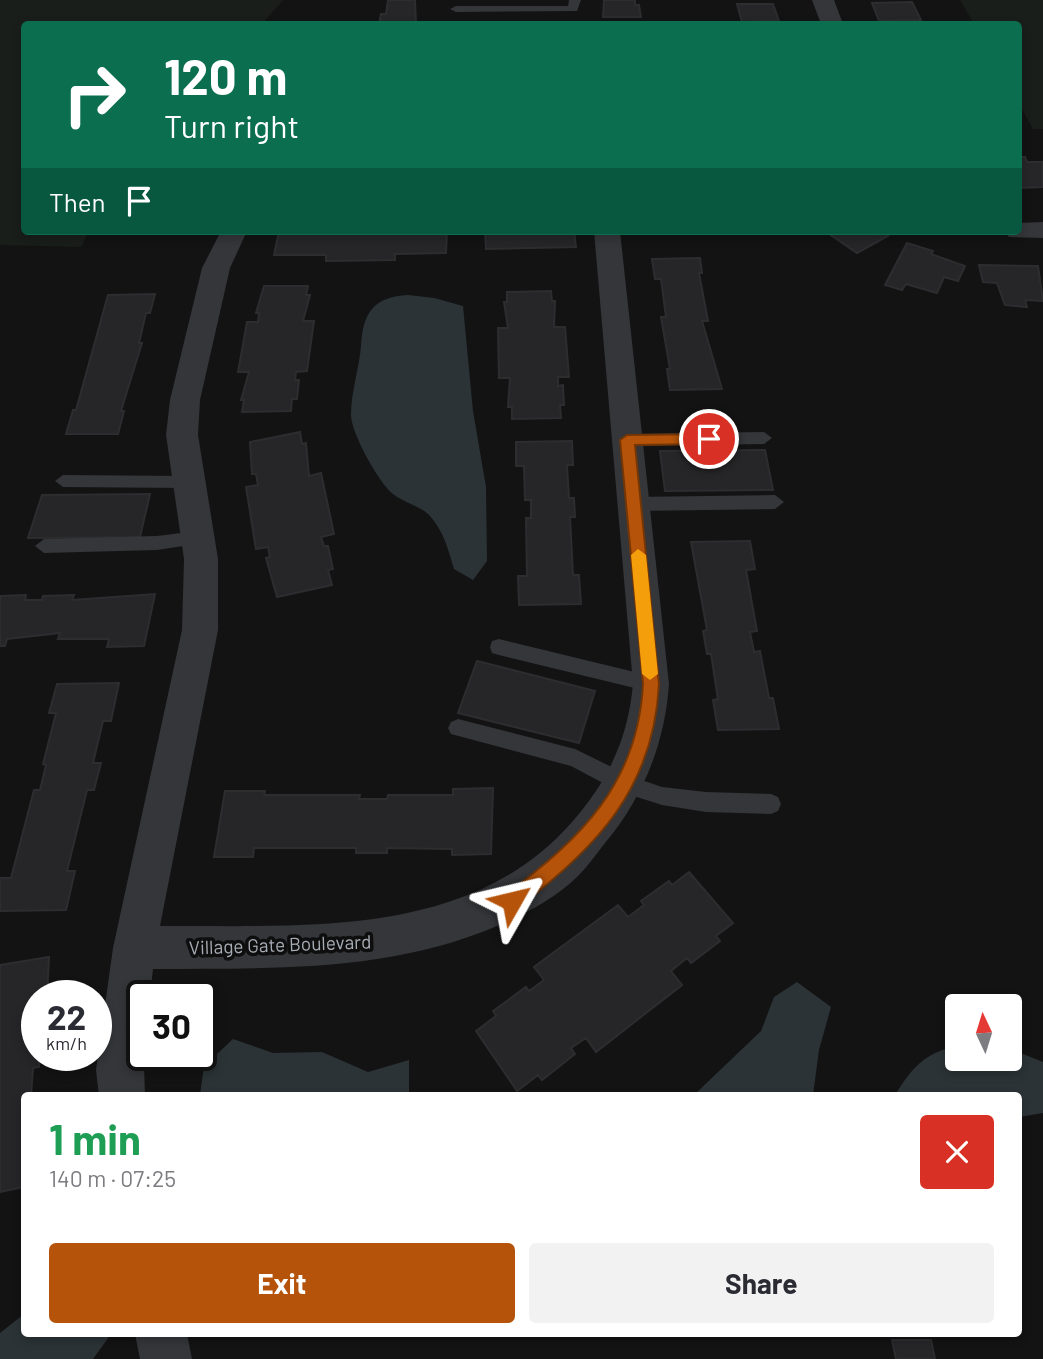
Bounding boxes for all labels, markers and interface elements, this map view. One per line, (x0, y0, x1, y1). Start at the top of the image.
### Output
text: 120 m (164, 46, 287, 105)
icon: right (49, 49, 140, 140)
text: Turn right (164, 106, 299, 144)
icon: arrive (120, 182, 158, 220)
text: Then (49, 186, 106, 217)
pin (679, 409, 739, 469)
icon: arrive (690, 420, 728, 458)
position arrow (475, 864, 549, 938)
street label: Village Gate Boulevard (188, 929, 372, 959)
speed limit sign: 30 (126, 980, 217, 1071)
north arrow (945, 994, 1022, 1071)
map controls (945, 994, 1022, 1071)
text: 22 (47, 995, 86, 1037)
text: km/h (46, 1032, 87, 1054)
text: 1 min (49, 1113, 141, 1163)
button: close (920, 1115, 994, 1189)
text: 140 m · 07:25 (49, 1164, 176, 1192)
button: Exit (49, 1243, 515, 1323)
button: Share (529, 1243, 994, 1323)

